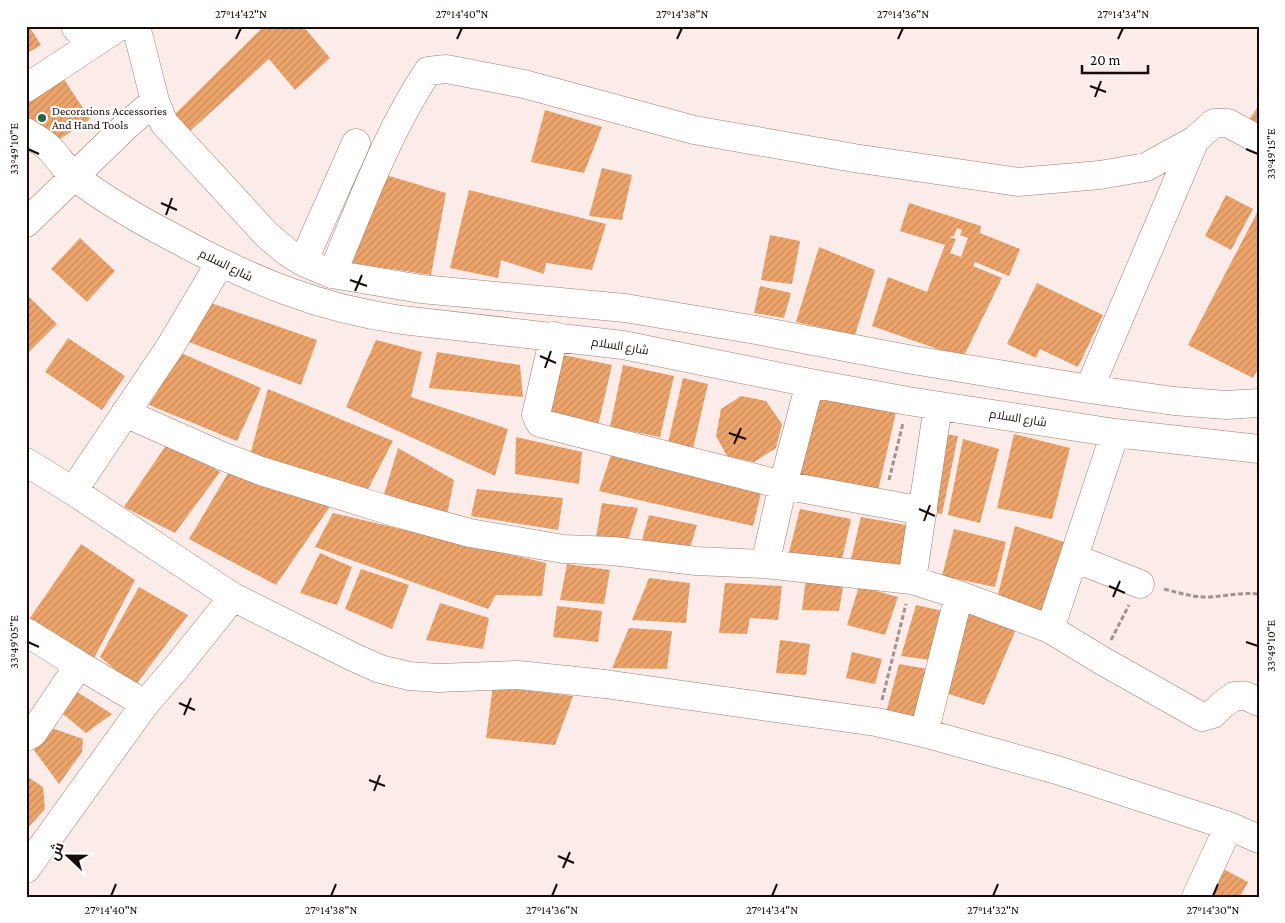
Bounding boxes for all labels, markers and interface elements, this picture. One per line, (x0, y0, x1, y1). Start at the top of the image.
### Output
text: 27°14'42"N (215, 7, 267, 21)
text: 27°14'40"N (436, 7, 489, 21)
text: 27°14'38"N (656, 7, 708, 21)
text: 27°14'36"N (877, 7, 929, 21)
text: 27°14'34"N (1097, 7, 1149, 21)
scale bar (1082, 42, 1149, 74)
text: 20 m (1090, 52, 1121, 68)
place label: Decorations Accessories And Hand Tools (52, 104, 167, 132)
marker: Decorations Accessories And Hand Tools (36, 112, 48, 124)
text: 33°49'10"E (7, 123, 21, 175)
text: 33°49'15"E (1264, 128, 1278, 180)
street label: شارع السلام (196, 246, 255, 285)
street label: شارع السلام (590, 335, 650, 358)
street label: شارع السلام (988, 407, 1048, 430)
text: 33°49'05"E (7, 615, 21, 669)
text: 33°49'10"E (1264, 620, 1278, 672)
north arrow (42, 830, 92, 880)
text: ش (45, 840, 68, 863)
text: 27°14'40"N (85, 903, 138, 917)
text: 27°14'38"N (305, 903, 357, 917)
text: 27°14'36"N (526, 903, 578, 917)
text: 27°14'34"N (746, 903, 798, 917)
text: 27°14'32"N (967, 903, 1019, 917)
text: 27°14'30"N (1187, 903, 1240, 917)

